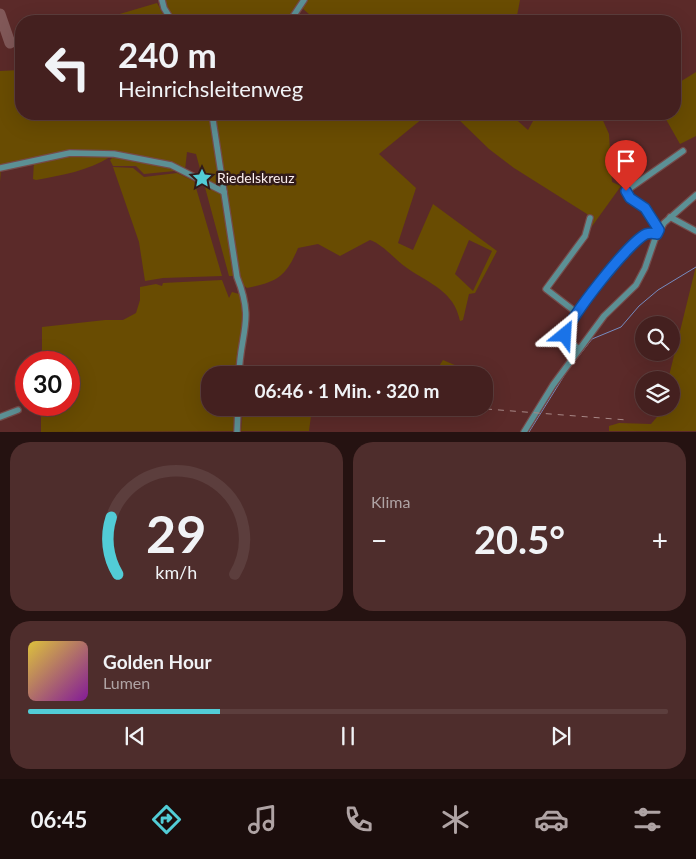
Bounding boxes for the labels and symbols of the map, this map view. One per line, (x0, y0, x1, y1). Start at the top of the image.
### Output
pin (605, 140, 647, 191)
place icon: Riedelskreuz (191, 167, 213, 189)
place label: Riedelskreuz (217, 169, 294, 186)
position arrow (538, 308, 590, 360)
speed limit sign: 30 (15, 351, 80, 416)

